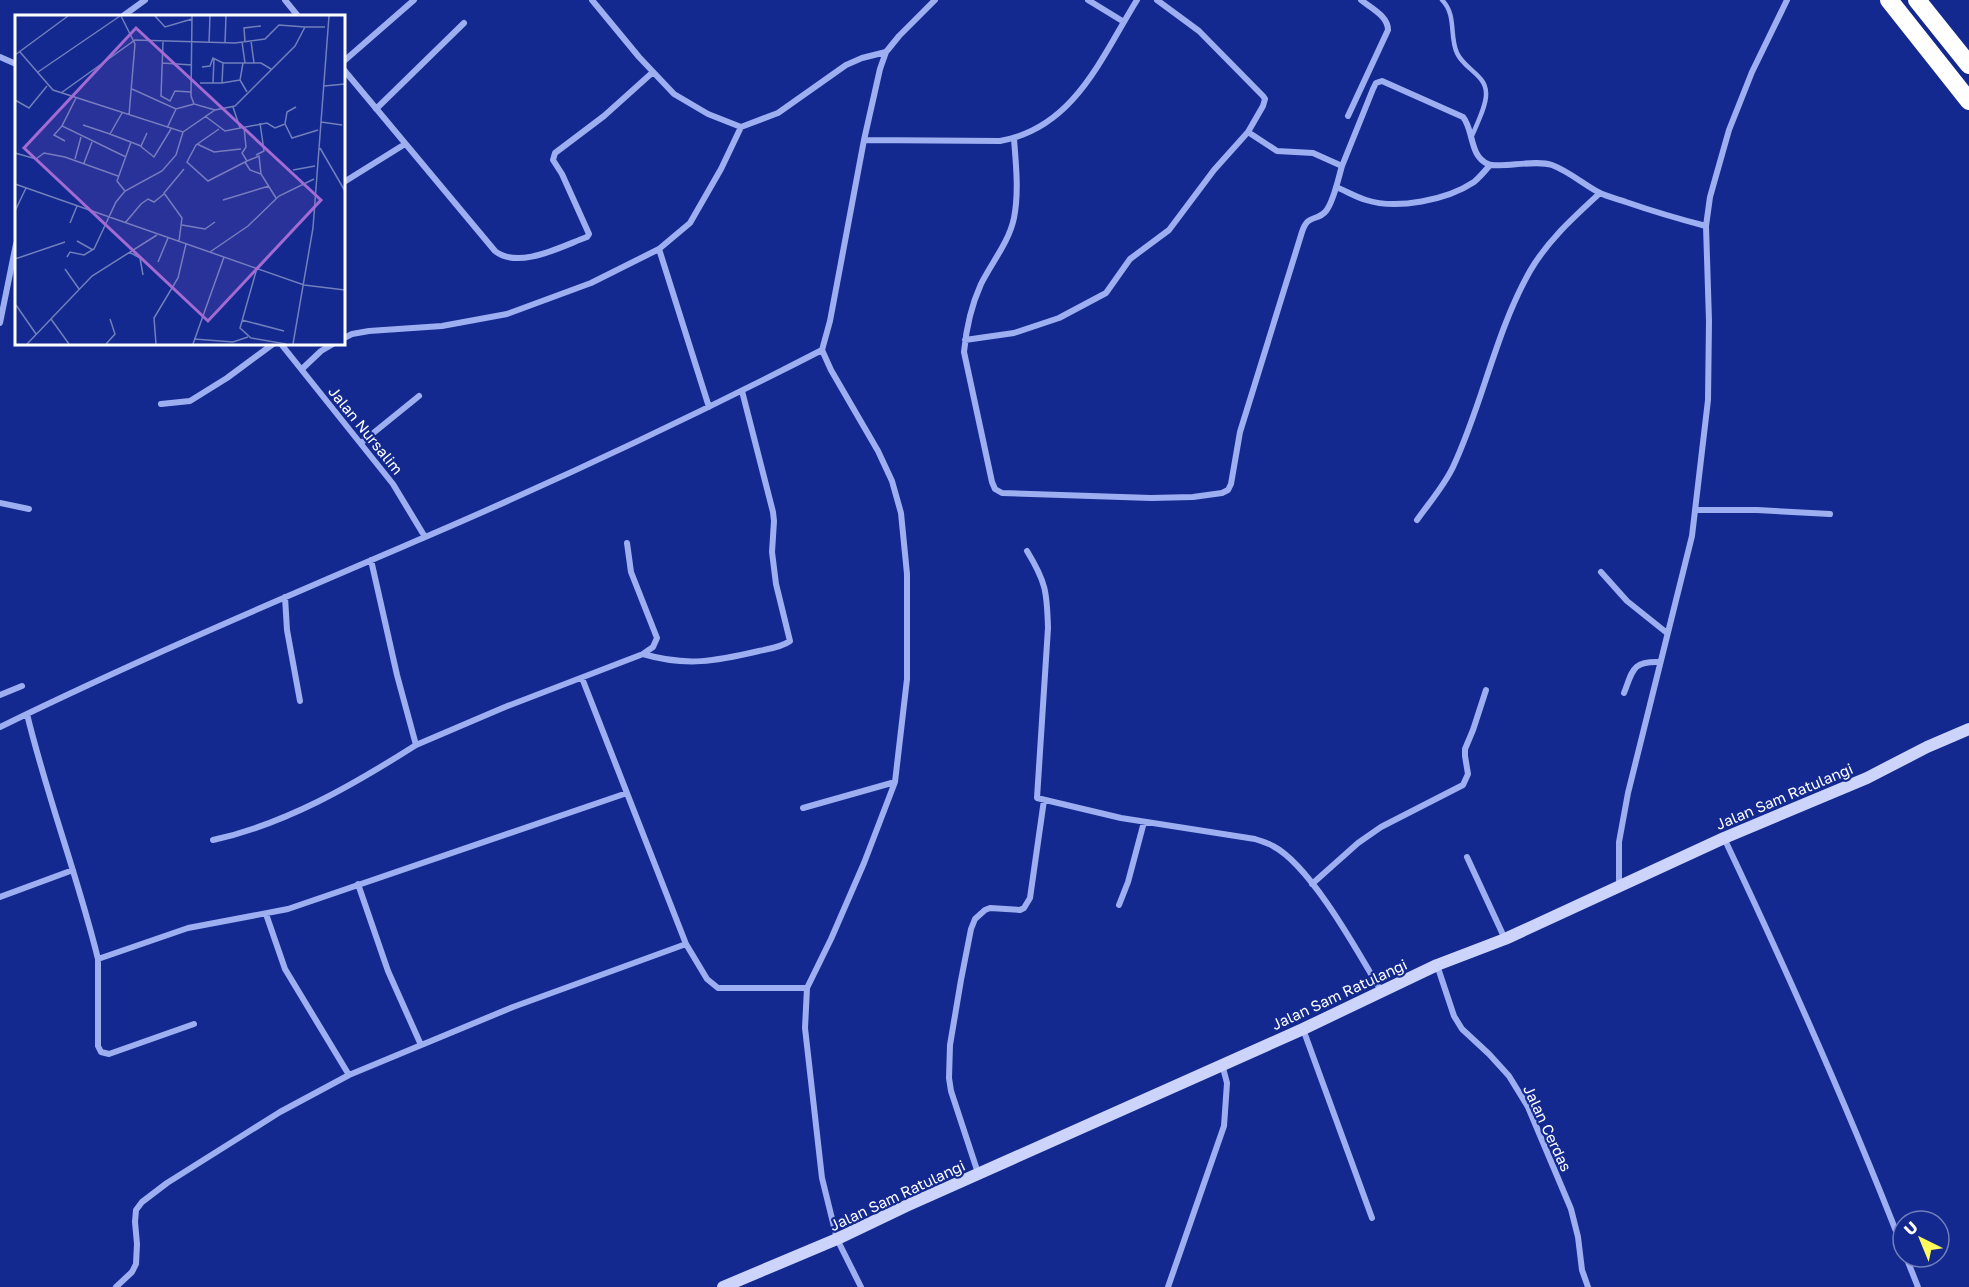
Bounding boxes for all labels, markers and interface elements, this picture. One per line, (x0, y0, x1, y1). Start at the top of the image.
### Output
inset map (15, 15, 345, 345)
street label: Jalan Nursalim (325, 382, 407, 478)
street label: Jalan Sam Ratulangi (1713, 759, 1855, 833)
street label: Jalan Sam Ratulangi (1268, 955, 1410, 1033)
street label: Jalan Cerdas (1520, 1082, 1576, 1174)
street label: Jalan Sam Ratulangi (826, 1156, 968, 1234)
north arrow (1891, 1209, 1951, 1269)
text: U (1900, 1217, 1922, 1239)

